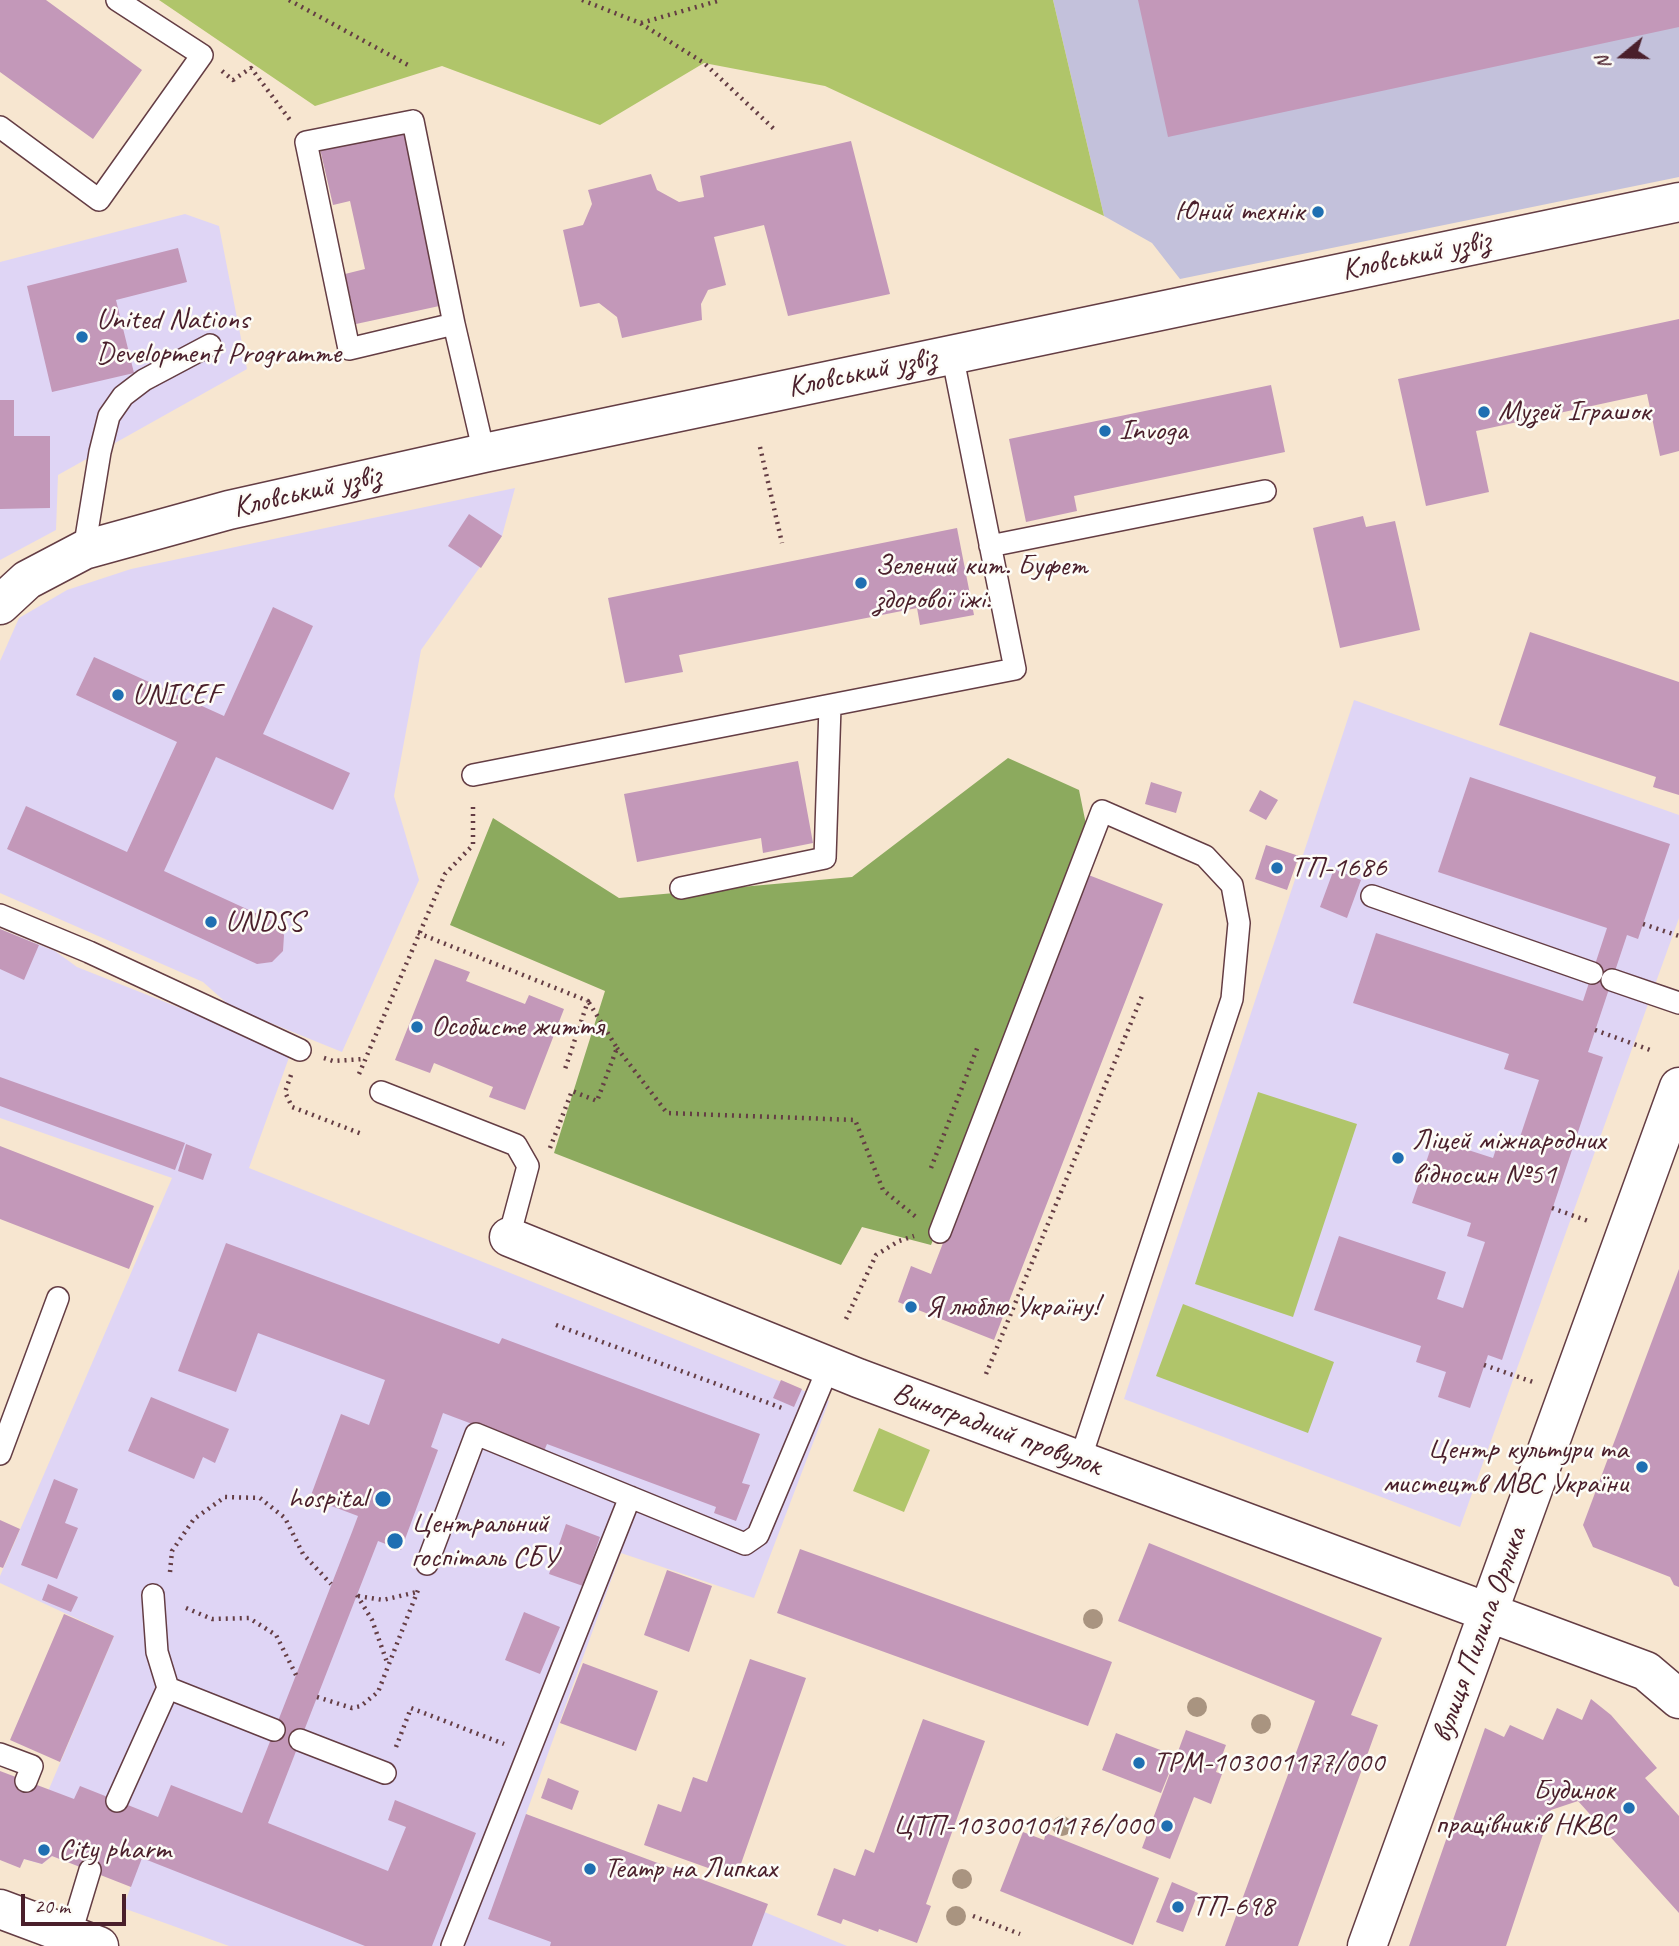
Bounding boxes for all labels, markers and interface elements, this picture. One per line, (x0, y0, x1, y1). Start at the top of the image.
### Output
north arrow (1588, 21, 1658, 91)
text: N (1590, 53, 1616, 72)
place label: Юний технік (1175, 194, 1304, 230)
marker: Юний технік (1310, 204, 1326, 220)
street label: Кловський узвіз (1339, 223, 1493, 289)
place label: United Nations Development Programme (96, 302, 341, 372)
marker: United Nations Development Programme (74, 329, 90, 345)
street label: Кловський узвіз (785, 340, 939, 406)
place label: Музей Іграшок (1498, 394, 1650, 430)
marker: Музей Іграшок (1476, 404, 1492, 420)
place label: Invoga (1119, 413, 1187, 449)
marker: Invoga (1097, 423, 1113, 439)
street label: Кловський узвіз (230, 458, 384, 526)
place label: Зелений кит. Буфет здорової їжі. (875, 548, 1087, 618)
marker: Зелений кит. Буфет здорової їжі. (853, 575, 869, 591)
place label: UNICEF (132, 677, 220, 713)
marker: UNICEF (110, 687, 126, 703)
place label: ТП-1686 (1291, 850, 1387, 886)
marker: ТП-1686 (1269, 860, 1285, 876)
place label: UNDSS (225, 904, 303, 940)
marker: UNDSS (203, 914, 219, 930)
place label: Особисте життя (431, 1009, 604, 1045)
marker: Особисте життя (409, 1019, 425, 1035)
place label: Ліцей міжнародних відносин №51 (1412, 1123, 1606, 1194)
marker: Ліцей міжнародних відносин №51 (1390, 1150, 1406, 1166)
place label: Я люблю Україну! (925, 1289, 1099, 1325)
marker: Я люблю Україну! (903, 1299, 919, 1315)
street label: Виноградний провулок (888, 1375, 1106, 1485)
place label: Центр культури та мистецтв МВС України (1383, 1432, 1628, 1502)
marker: Центр культури та мистецтв МВС України (1634, 1459, 1650, 1475)
place label: hospital (288, 1481, 367, 1517)
marker: hospital (373, 1489, 393, 1509)
place label: Центральний госпіталь СБУ (411, 1506, 558, 1576)
street label: вулиця Пилипа Орлика (1424, 1523, 1536, 1747)
marker: Центральний госпіталь СБУ (385, 1531, 405, 1551)
place label: ТРМ-103001177/000 (1153, 1745, 1384, 1781)
marker: ТРМ-103001177/000 (1131, 1755, 1147, 1771)
place label: Будинок працівників НКВС (1435, 1773, 1615, 1843)
marker: Будинок працівників НКВС (1621, 1800, 1637, 1816)
place label: ЦТП-10300101176/000 (893, 1808, 1153, 1844)
marker: ЦТП-10300101176/000 (1159, 1818, 1175, 1834)
place label: City pharm (58, 1832, 171, 1868)
marker: City pharm (36, 1842, 52, 1858)
place label: Театр на Липках (604, 1851, 777, 1887)
marker: Театр на Липках (582, 1861, 598, 1877)
scale bar (24, 1880, 130, 1924)
place label: ТП-698 (1192, 1889, 1274, 1925)
text: 20 m (34, 1893, 70, 1919)
marker: ТП-698 (1170, 1899, 1186, 1915)

